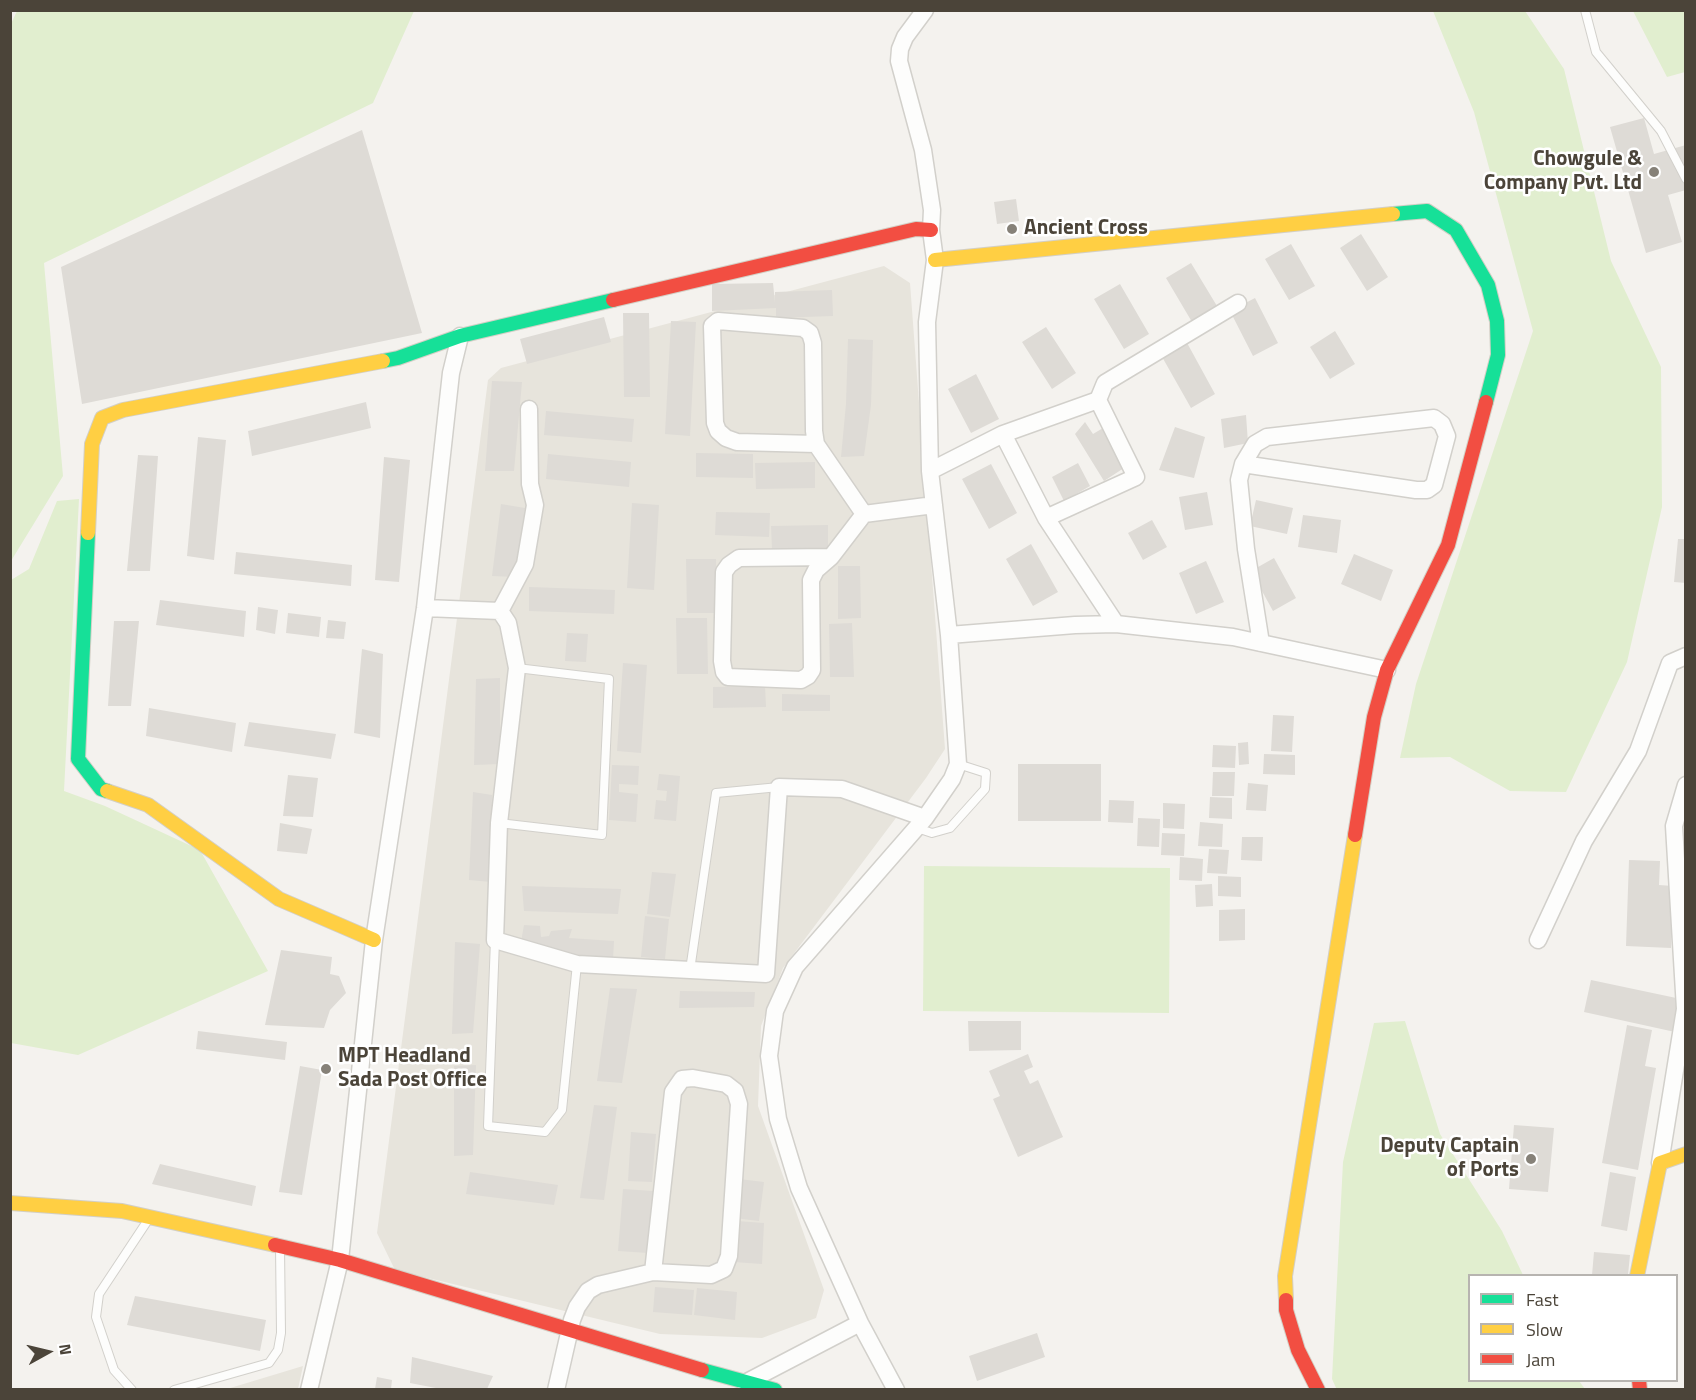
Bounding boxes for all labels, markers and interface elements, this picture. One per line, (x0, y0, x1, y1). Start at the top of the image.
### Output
place label: Chowgule & Company Pvt. Ltd (1484, 147, 1642, 197)
marker: Chowgule & Company Pvt. Ltd (1647, 165, 1661, 179)
place label: Ancient Cross (1024, 216, 1148, 242)
marker: Ancient Cross (1005, 222, 1019, 236)
place label: MPT Headland Sada Post Office (338, 1044, 487, 1094)
marker: MPT Headland Sada Post Office (319, 1062, 333, 1076)
place label: Deputy Captain of Ports (1380, 1134, 1519, 1184)
marker: Deputy Captain of Ports (1524, 1152, 1538, 1166)
legend (1468, 1274, 1678, 1382)
text: Fast (1526, 1286, 1559, 1313)
text: Slow (1526, 1316, 1563, 1343)
north arrow (18, 1322, 78, 1382)
text: N (53, 1342, 78, 1357)
text: Jam (1526, 1346, 1555, 1373)

